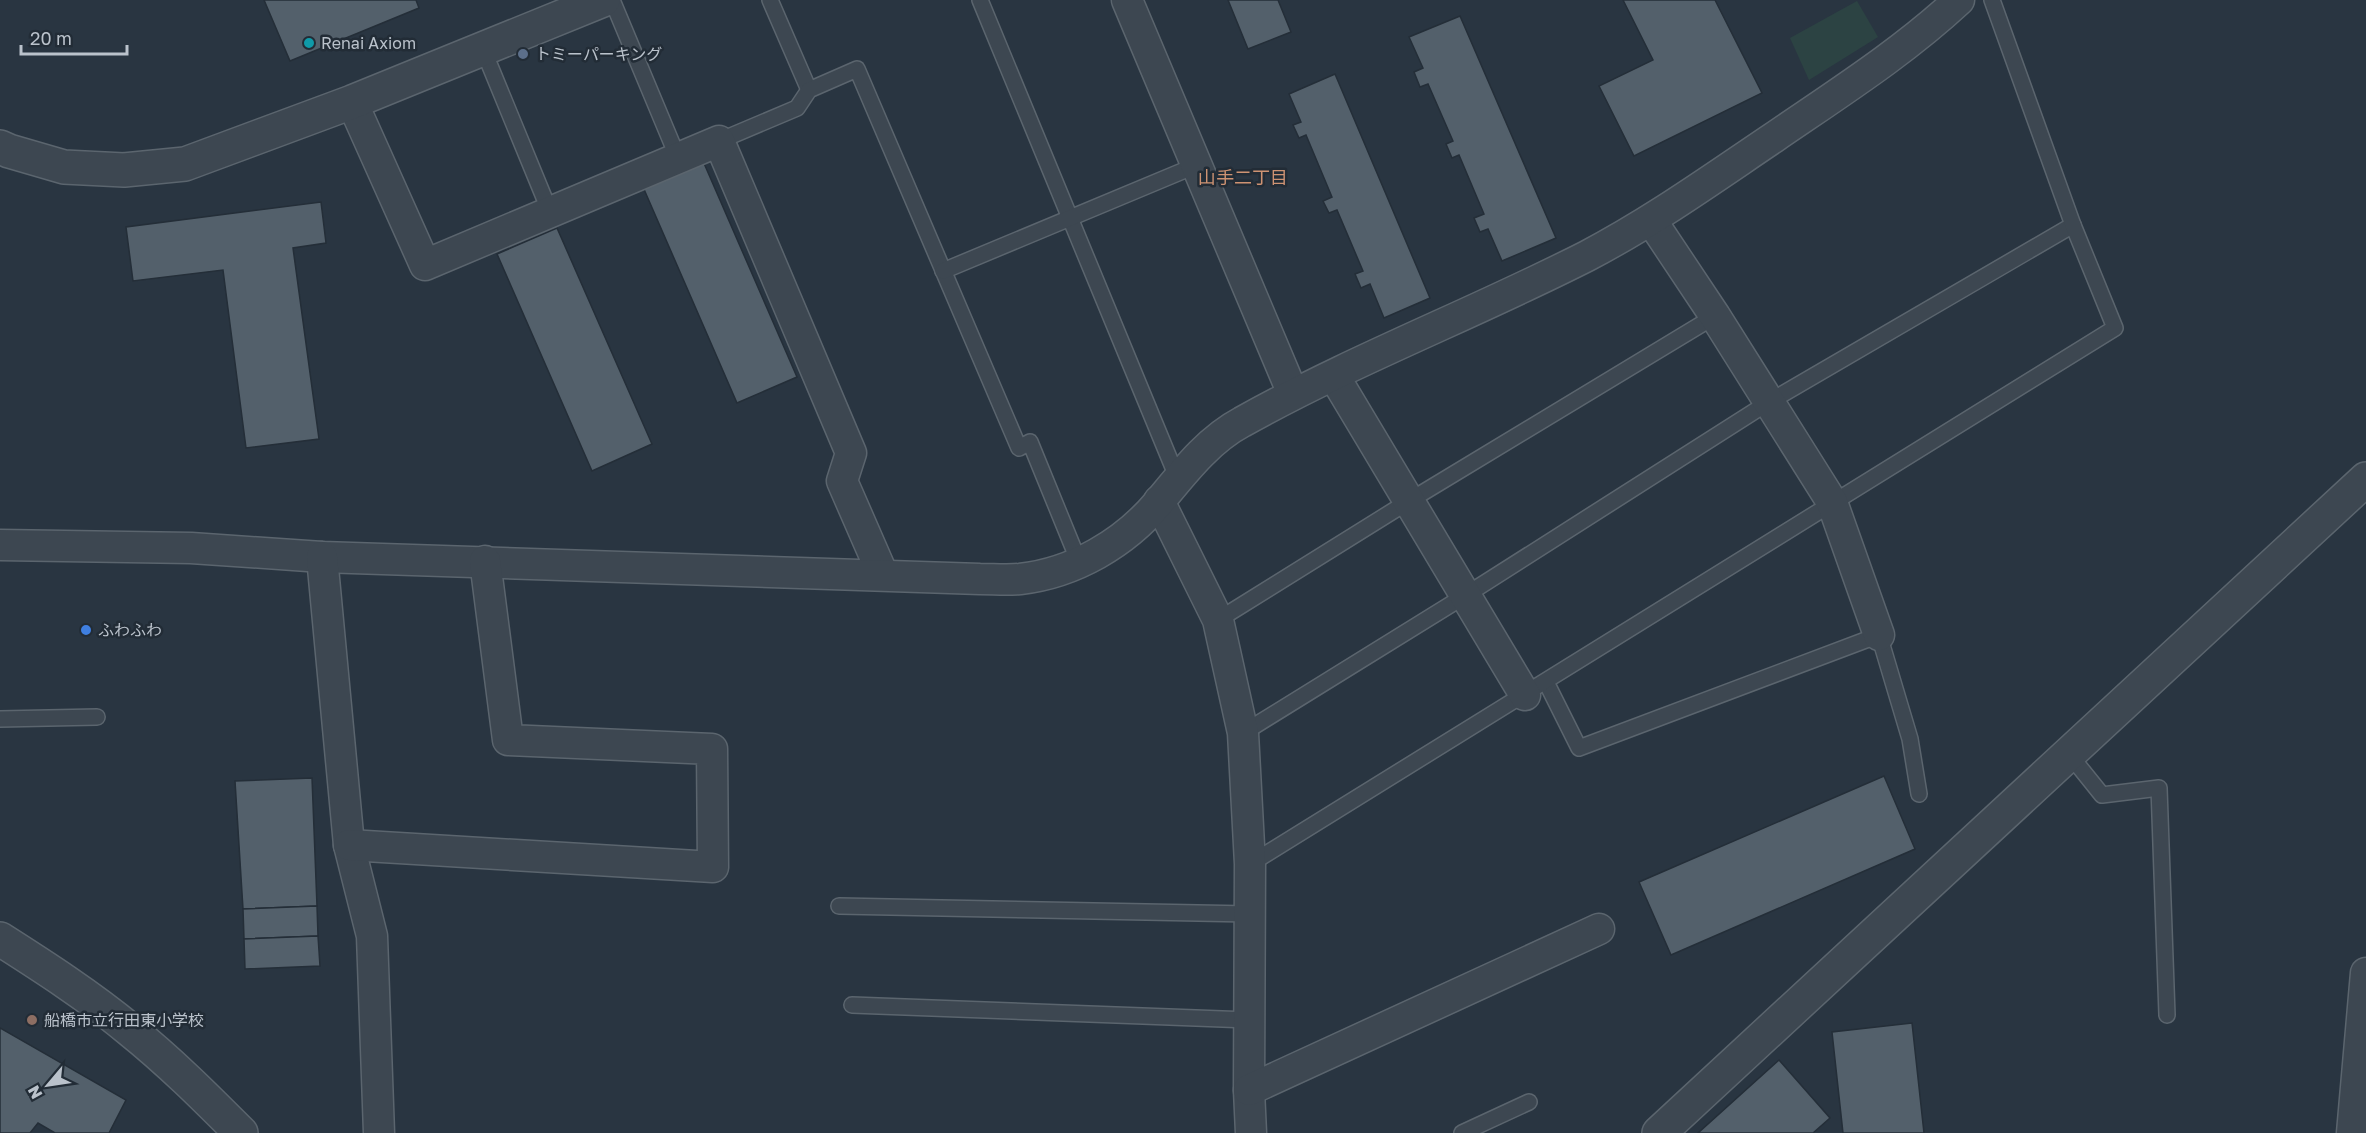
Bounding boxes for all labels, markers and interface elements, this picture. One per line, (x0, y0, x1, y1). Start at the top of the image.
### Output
scale bar (21, 18, 128, 56)
text: 20 m (30, 27, 72, 49)
place label: Renai Axiom (321, 33, 416, 53)
marker: Renai Axiom (302, 36, 316, 50)
place label: トミーパーキング (535, 44, 662, 64)
marker: トミーパーキング (516, 47, 530, 61)
district label: 山手二丁目 (1198, 166, 1288, 188)
place label: ふわふわ (98, 620, 162, 640)
marker: ふわふわ (79, 623, 93, 637)
place label: 船橋市立行田東小学校 (44, 1010, 204, 1030)
marker: 船橋市立行田東小学校 (25, 1013, 39, 1027)
north arrow (18, 1055, 78, 1115)
text: N (23, 1082, 47, 1102)

